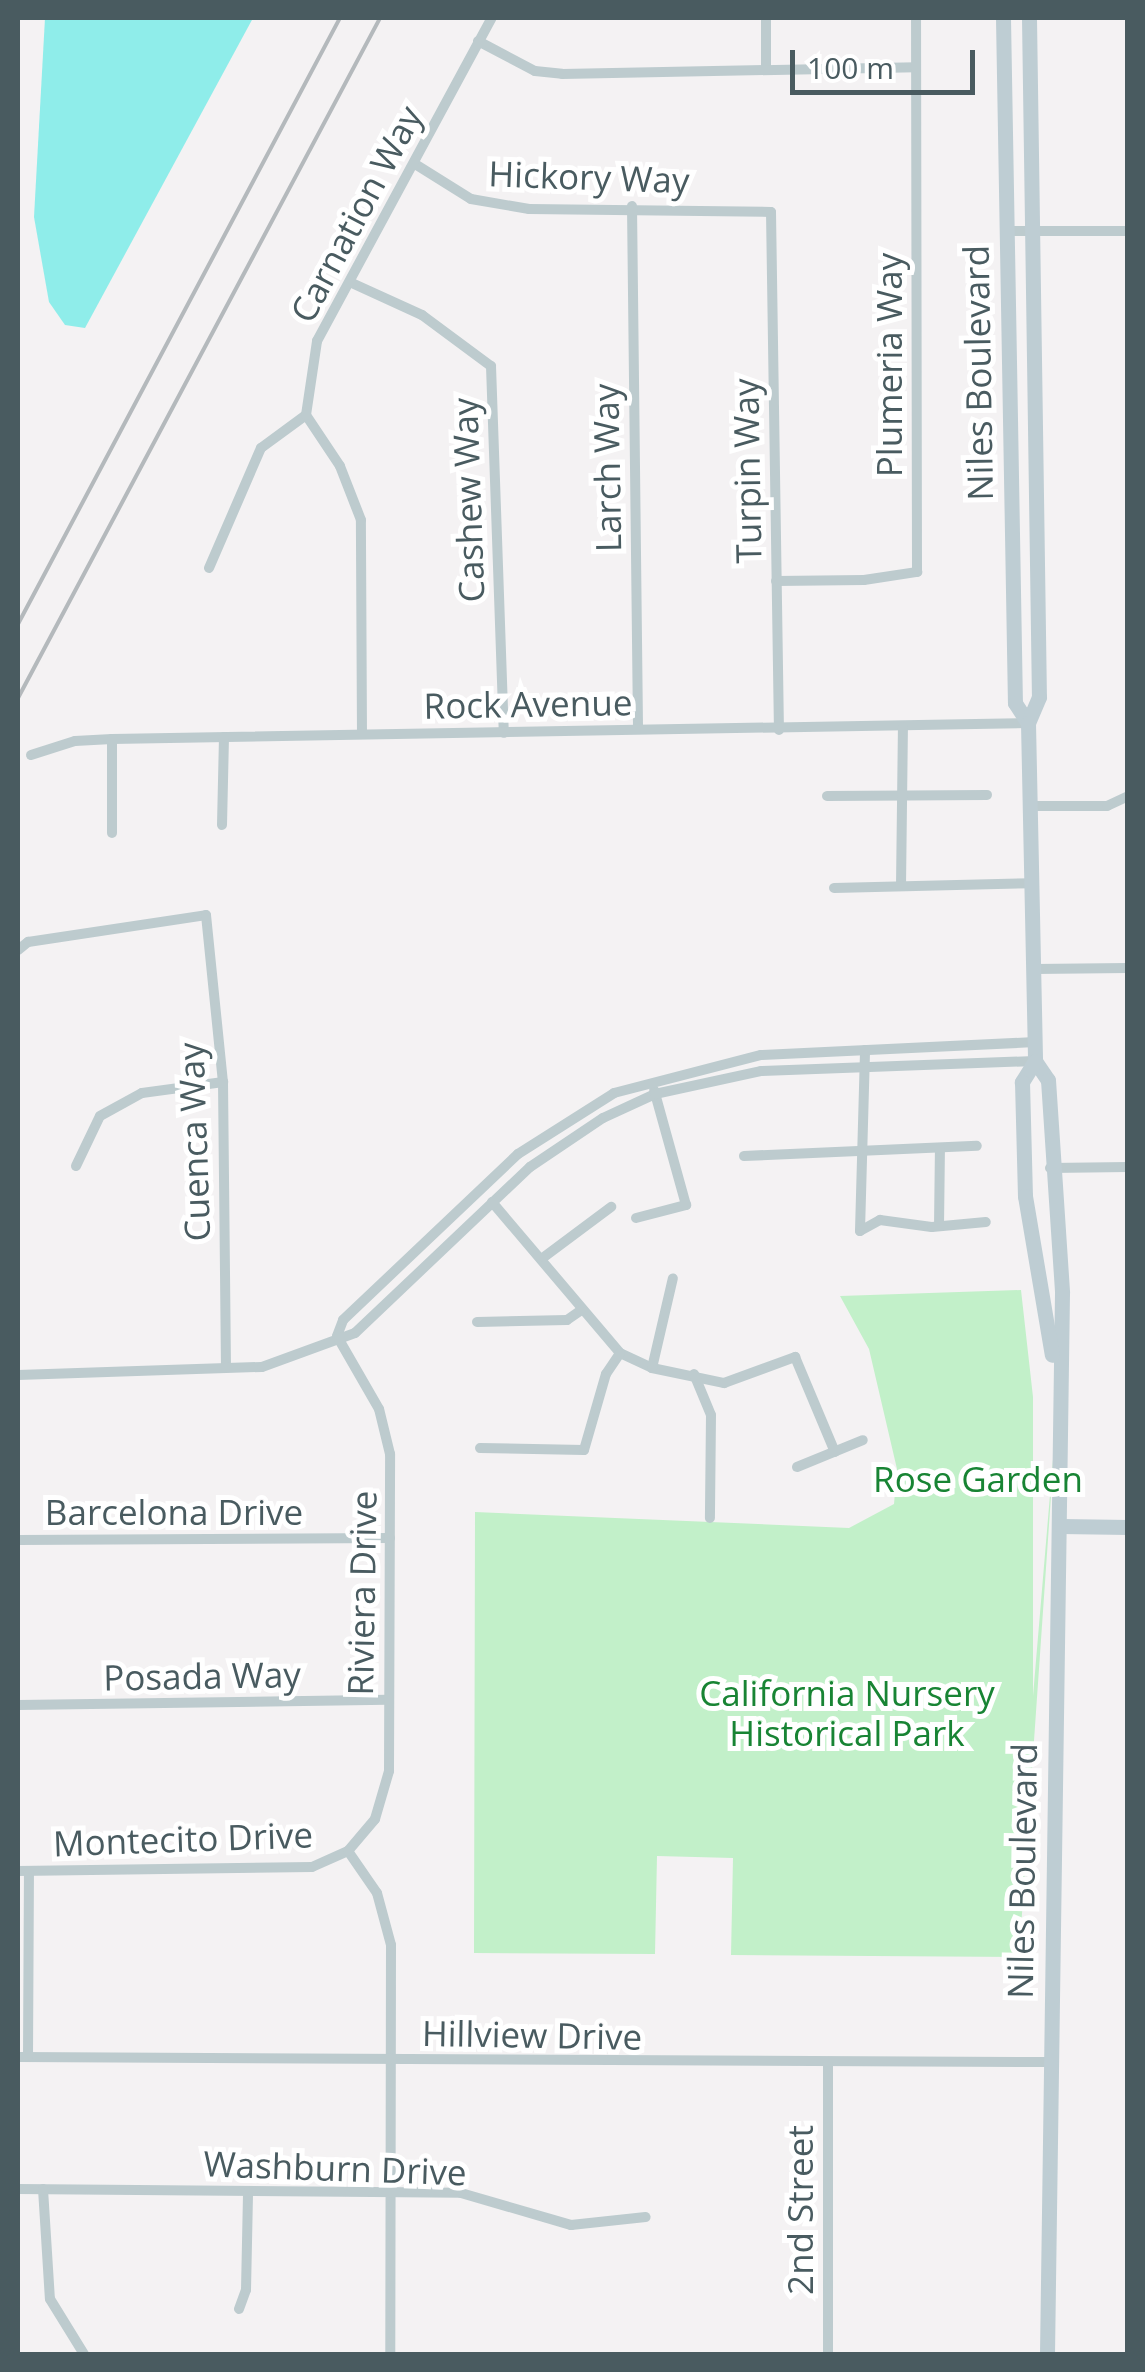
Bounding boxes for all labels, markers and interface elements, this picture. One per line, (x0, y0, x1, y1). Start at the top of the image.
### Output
scale bar (795, 30, 980, 92)
text: 100 m (807, 47, 894, 88)
street label: Carnation Way (281, 99, 431, 329)
street label: Hickory Way (488, 153, 690, 201)
street label: Niles Boulevard (955, 245, 1001, 501)
street label: Plumeria Way (868, 253, 910, 477)
street label: Turpin Way (724, 378, 770, 564)
street label: Larch Way (585, 383, 629, 553)
street label: Cashew Way (443, 397, 493, 603)
street label: Rock Avenue (423, 681, 633, 727)
street label: Cuenca Way (170, 1042, 218, 1242)
park label: Rose Garden (873, 1458, 1083, 1500)
street label: Riviera Drive (339, 1490, 385, 1696)
street label: Barcelona Drive (45, 1491, 303, 1533)
street label: Posada Way (103, 1653, 301, 1699)
park label: California Nursery Historical Park (699, 1672, 995, 1754)
street label: Niles Boulevard (999, 1743, 1045, 1999)
street label: Montecito Drive (52, 1813, 314, 1865)
street label: Hillview Drive (422, 2012, 642, 2058)
street label: 2nd Street (779, 2125, 821, 2295)
street label: Washburn Drive (203, 2142, 467, 2194)

